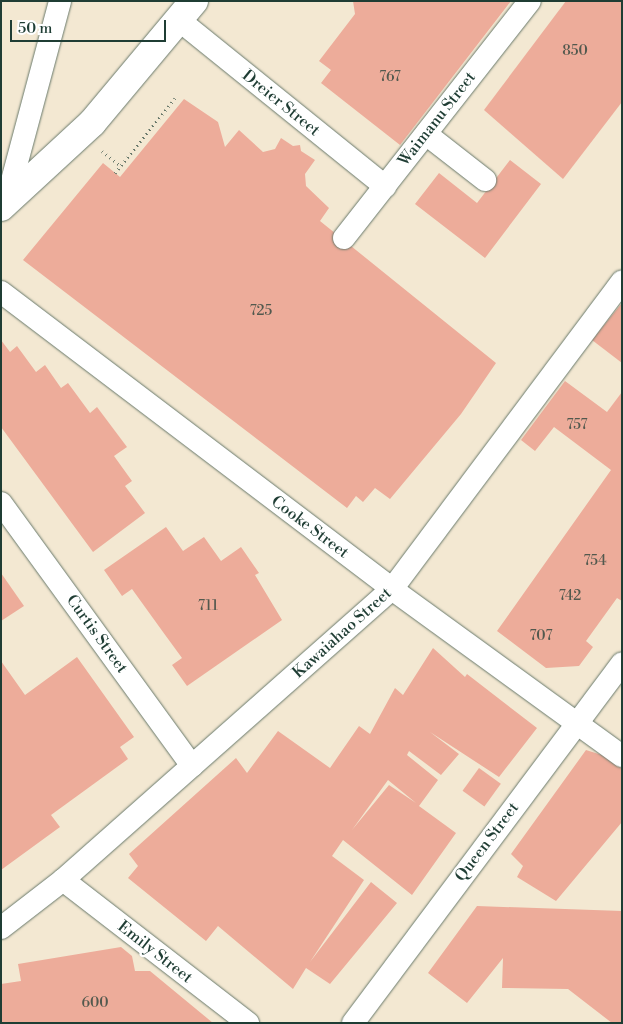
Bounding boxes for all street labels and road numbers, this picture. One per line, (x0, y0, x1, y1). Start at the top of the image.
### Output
street label: Dreier Street (238, 66, 324, 140)
street label: Waimanu Street (394, 68, 480, 170)
street label: Cooke Street (267, 492, 353, 562)
street label: Kawaiahao Street (289, 584, 395, 682)
street label: Curtis Street (62, 591, 132, 677)
street label: Queen Street (451, 799, 523, 885)
street label: Emily Street (114, 917, 196, 987)

